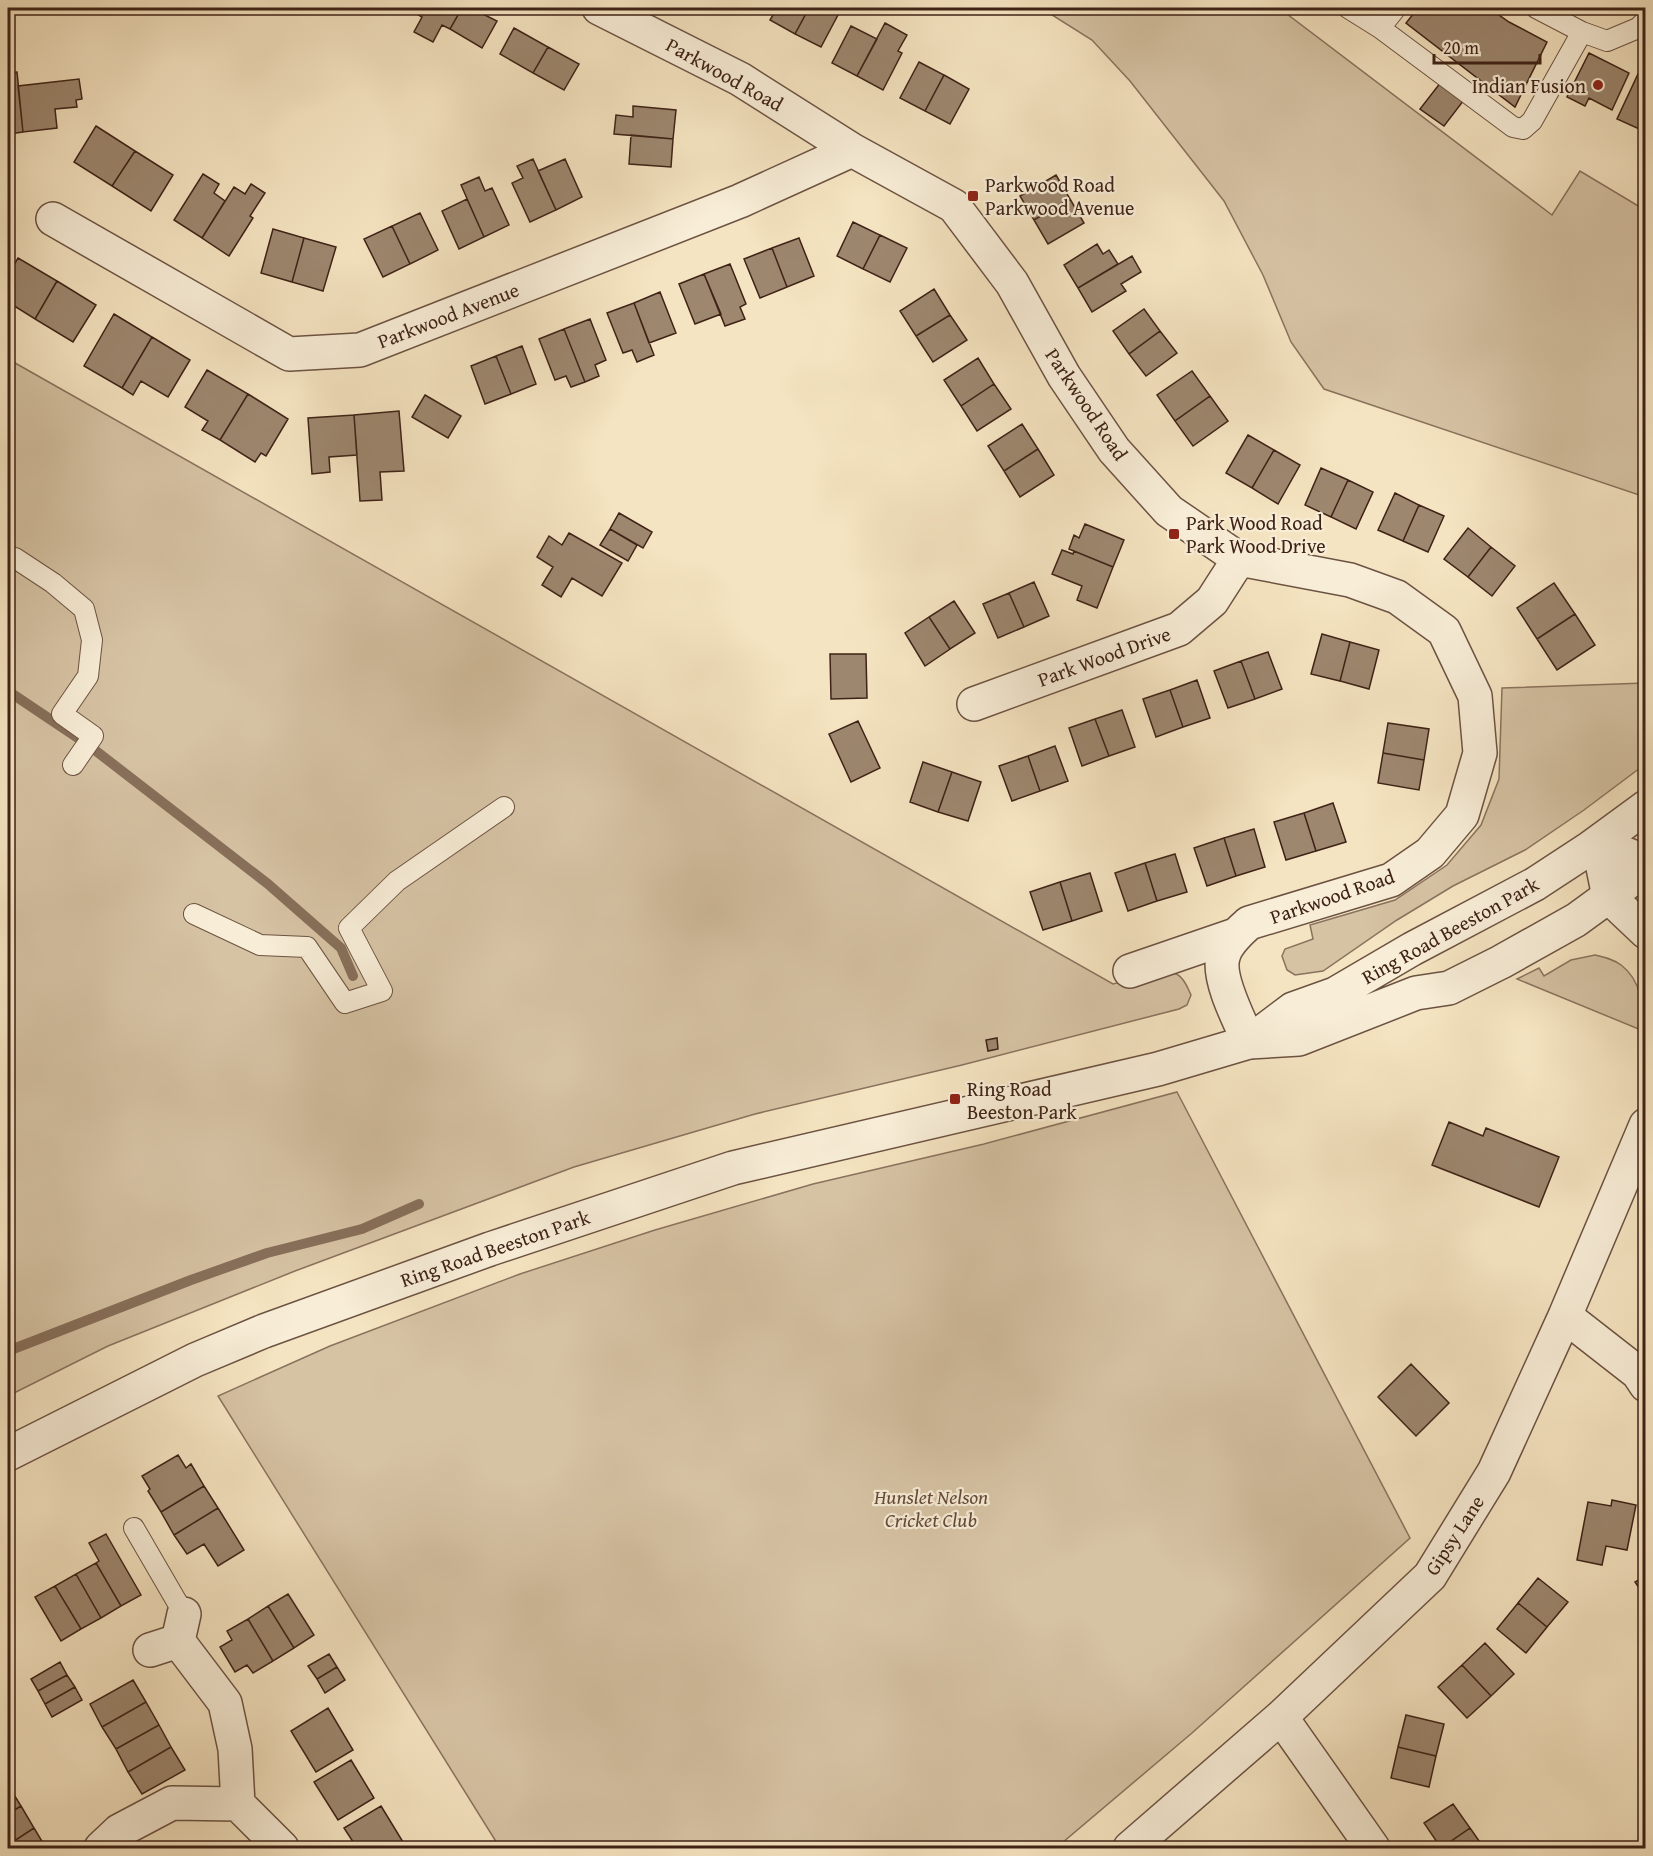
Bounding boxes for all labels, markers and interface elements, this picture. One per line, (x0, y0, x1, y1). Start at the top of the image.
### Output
scale bar (1434, 27, 1540, 65)
street label: Parkwood Road (661, 30, 789, 118)
text: 20 m (1443, 34, 1479, 61)
place label: Indian Fusion (1472, 71, 1586, 100)
marker: Indian Fusion (1591, 78, 1605, 92)
place label: Parkwood Road Parkwood Avenue (985, 170, 1134, 222)
marker: Parkwood Road Parkwood Avenue (966, 189, 980, 203)
street label: Parkwood Avenue (373, 275, 523, 355)
street label: Parkwood Road (1039, 342, 1136, 466)
place label: Park Wood Road Park Wood Drive (1186, 508, 1326, 560)
marker: Park Wood Road Park Wood Drive (1167, 527, 1181, 541)
street label: Park Wood Drive (1033, 619, 1175, 693)
street label: Parkwood Road (1266, 861, 1398, 931)
street label: Ring Road Beeston Park (1356, 869, 1545, 991)
place label: Ring Road Beeston Park (967, 1074, 1077, 1126)
marker: Ring Road Beeston Park (948, 1092, 962, 1106)
street label: Ring Road Beeston Park (396, 1202, 594, 1294)
park label: Hunslet Nelson Cricket Club (873, 1482, 988, 1534)
street label: Gipsy Lane (1417, 1489, 1491, 1581)

